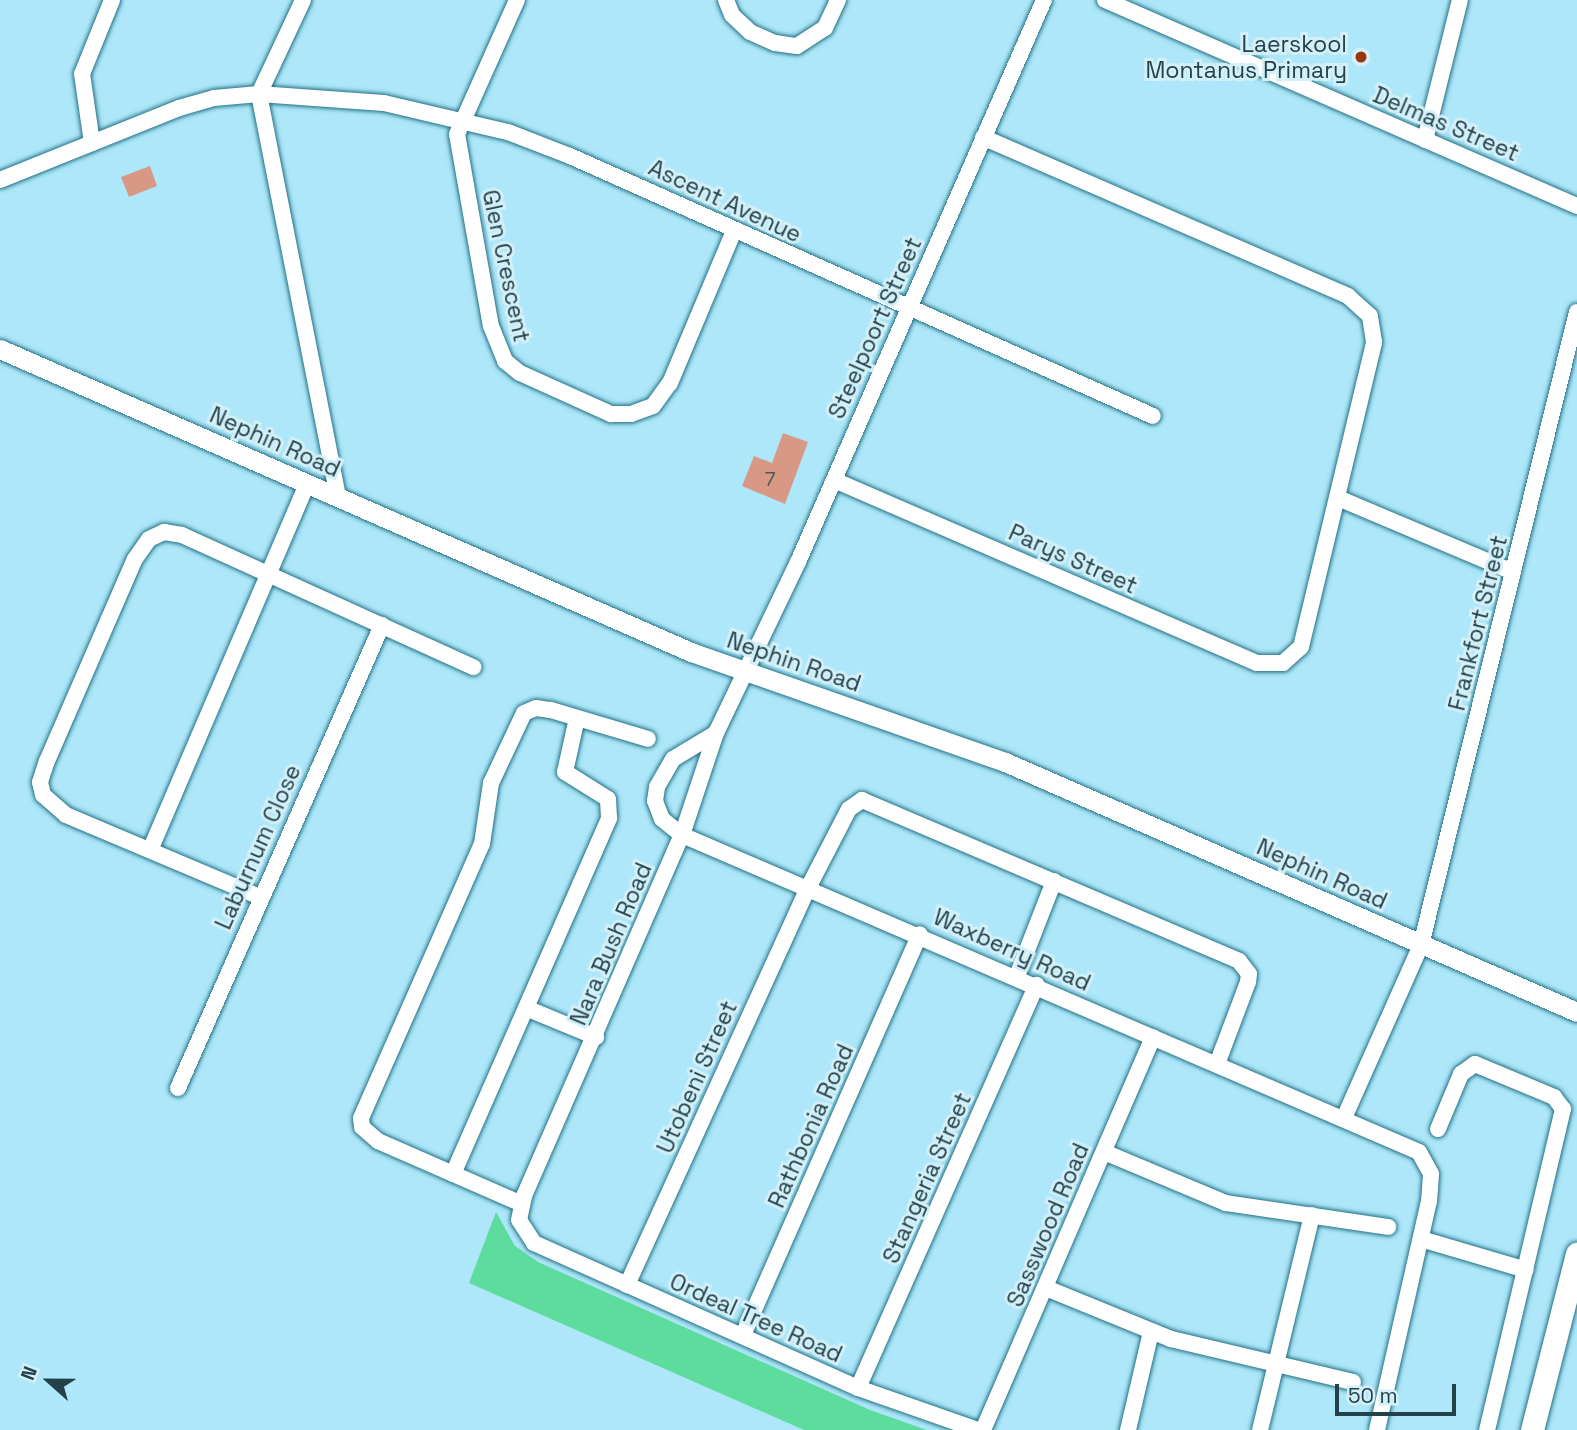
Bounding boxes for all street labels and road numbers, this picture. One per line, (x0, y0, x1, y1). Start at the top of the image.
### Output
street label: Delmas Street (1369, 81, 1523, 167)
street label: Ascent Avenue (644, 154, 806, 248)
street label: Glen Crescent (476, 187, 536, 345)
street label: Steelpoort Street (823, 233, 927, 423)
street label: Nephin Road (205, 401, 345, 483)
street label: Parys Street (1004, 518, 1142, 600)
street label: Frankfort Street (1443, 532, 1513, 714)
street label: Nephin Road (723, 626, 865, 698)
street label: Laburnum Close (209, 760, 307, 934)
street label: Nephin Road (1252, 833, 1392, 915)
street label: Nara Bush Road (564, 859, 658, 1029)
street label: Waxberry Road (929, 903, 1095, 997)
street label: Utobeni Street (651, 996, 743, 1158)
street label: Rathbonia Road (763, 1040, 859, 1212)
street label: Stangeria Street (877, 1088, 977, 1268)
street label: Sasswood Road (1001, 1139, 1095, 1311)
street label: Ordeal Tree Road (665, 1267, 847, 1369)

